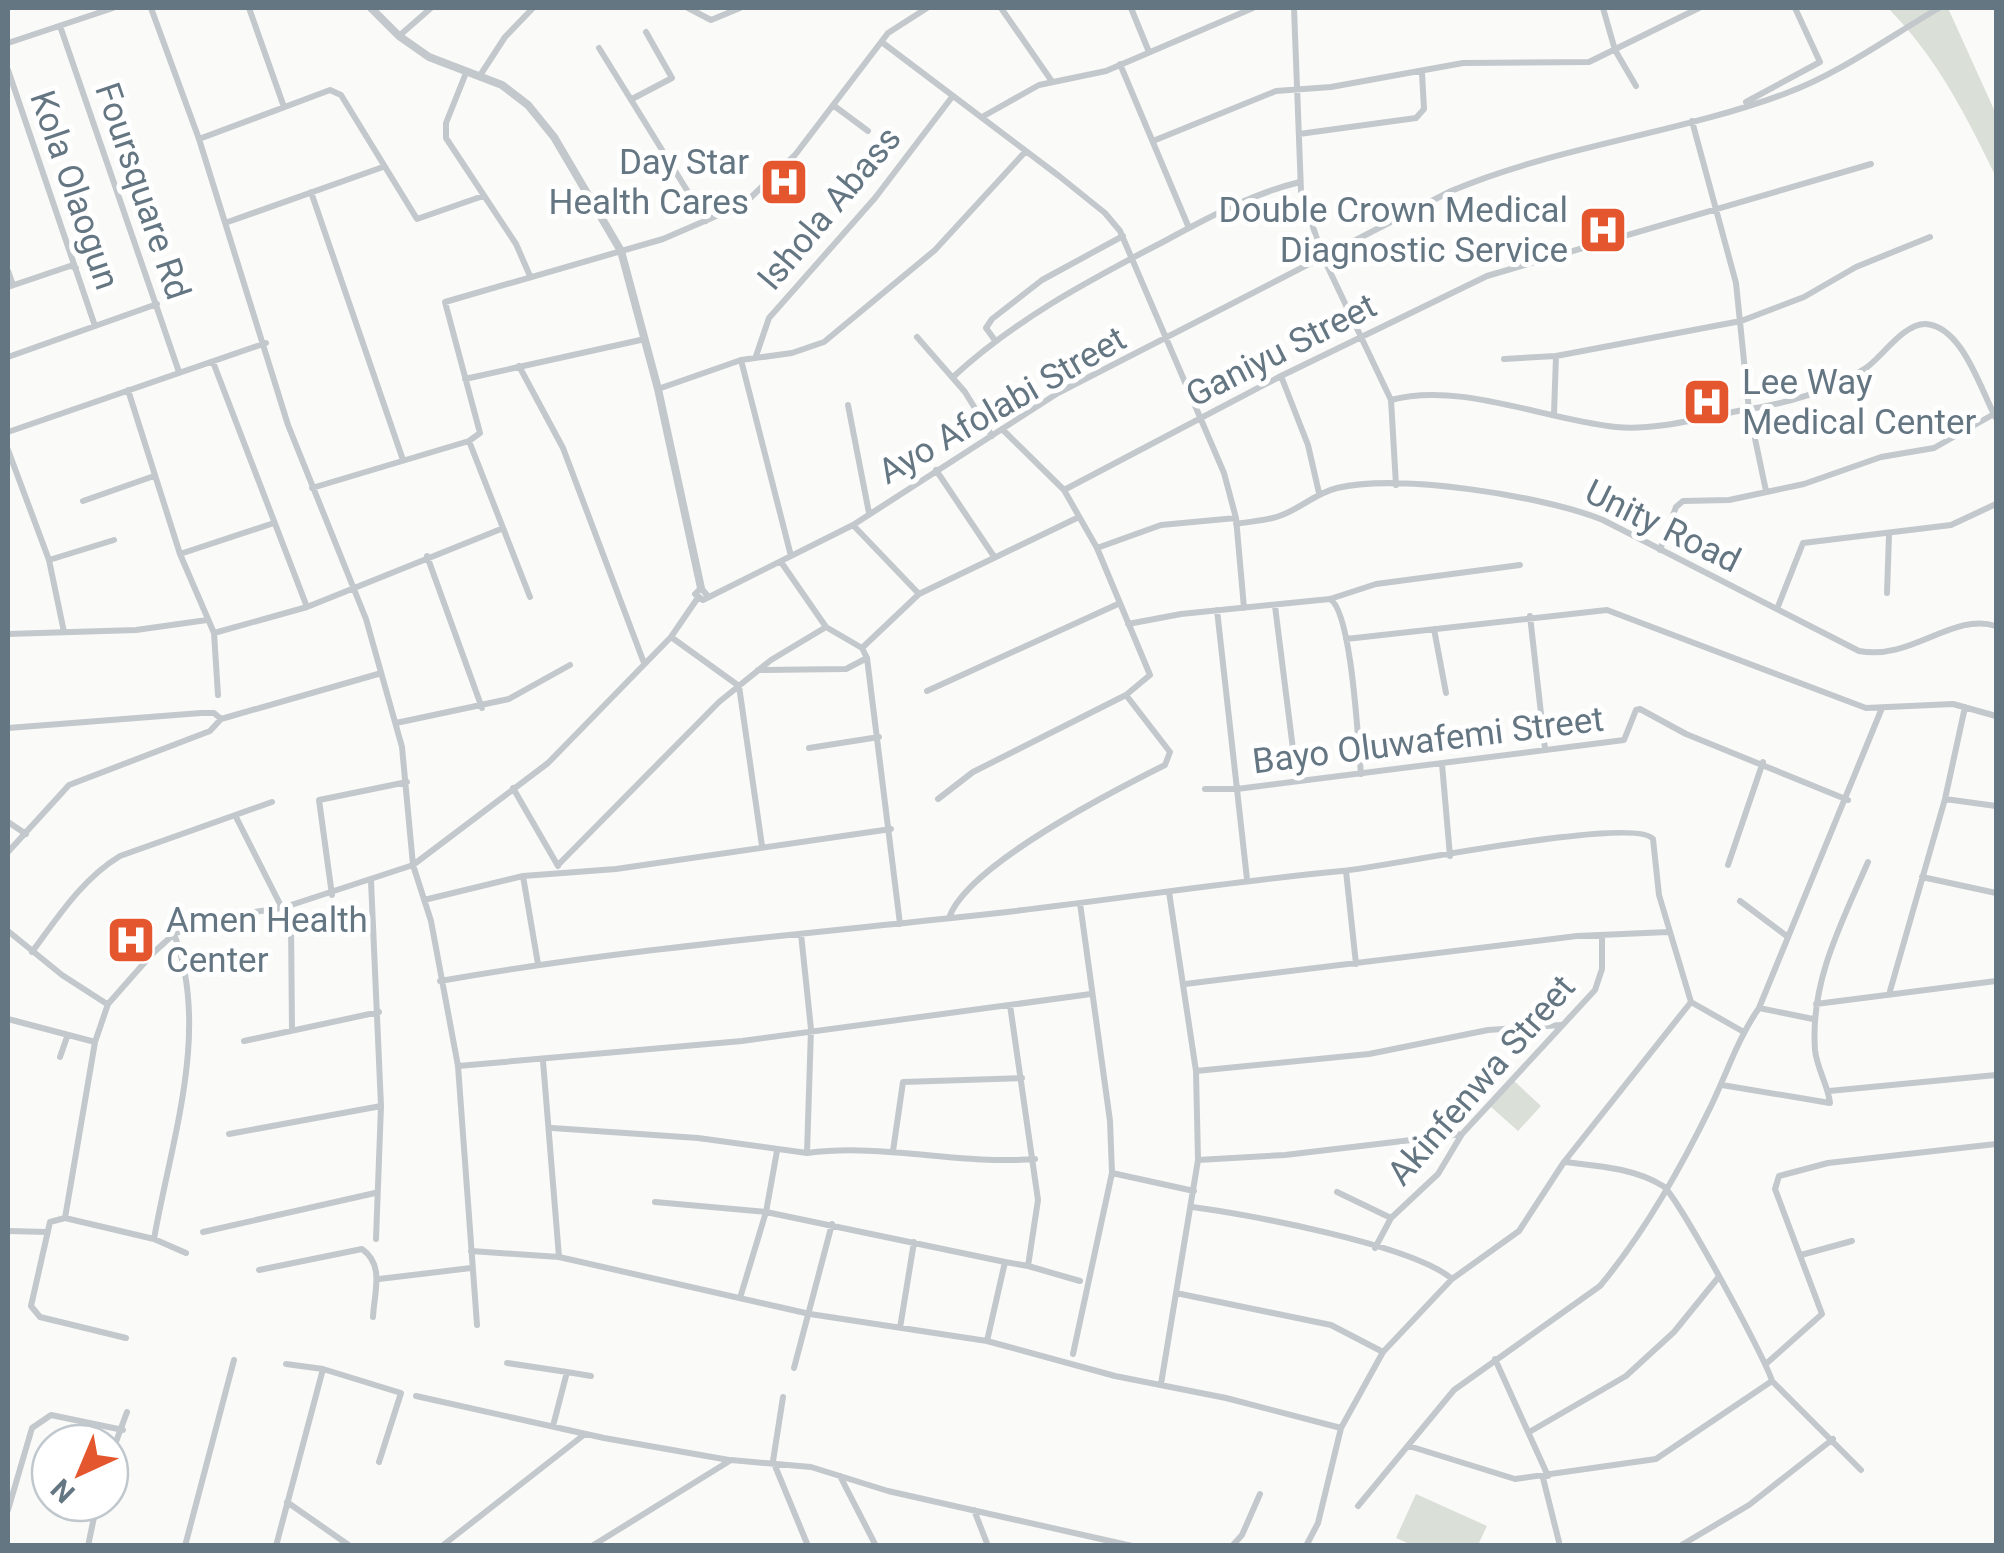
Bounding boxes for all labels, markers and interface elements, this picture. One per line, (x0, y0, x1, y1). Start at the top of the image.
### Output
street label: Foursquare Rd (86, 77, 199, 305)
street label: Kola Olaogun (21, 85, 128, 295)
street label: Ishola Abass (749, 118, 910, 298)
place label: Day Star Health Cares (549, 142, 749, 223)
hospital icon: Day Star Health Cares (758, 156, 810, 208)
place label: Double Crown Medical Diagnostic Service (1219, 190, 1568, 271)
hospital icon: Double Crown Medical Diagnostic Service (1577, 204, 1629, 256)
street label: Ganiyu Street (1179, 285, 1383, 416)
street label: Ayo Afolabi Street (871, 318, 1133, 493)
place label: Lee Way Medical Center (1742, 362, 1977, 443)
hospital icon: Lee Way Medical Center (1681, 376, 1733, 428)
street label: Unity Road (1578, 471, 1747, 582)
street label: Bayo Oluwafemi Street (1250, 699, 1606, 782)
place label: Amen Health Center (166, 900, 368, 981)
hospital icon: Amen Health Center (105, 914, 157, 966)
street label: Akinfenwa Street (1379, 967, 1584, 1194)
north arrow (30, 1423, 130, 1523)
text: N (44, 1472, 82, 1509)

